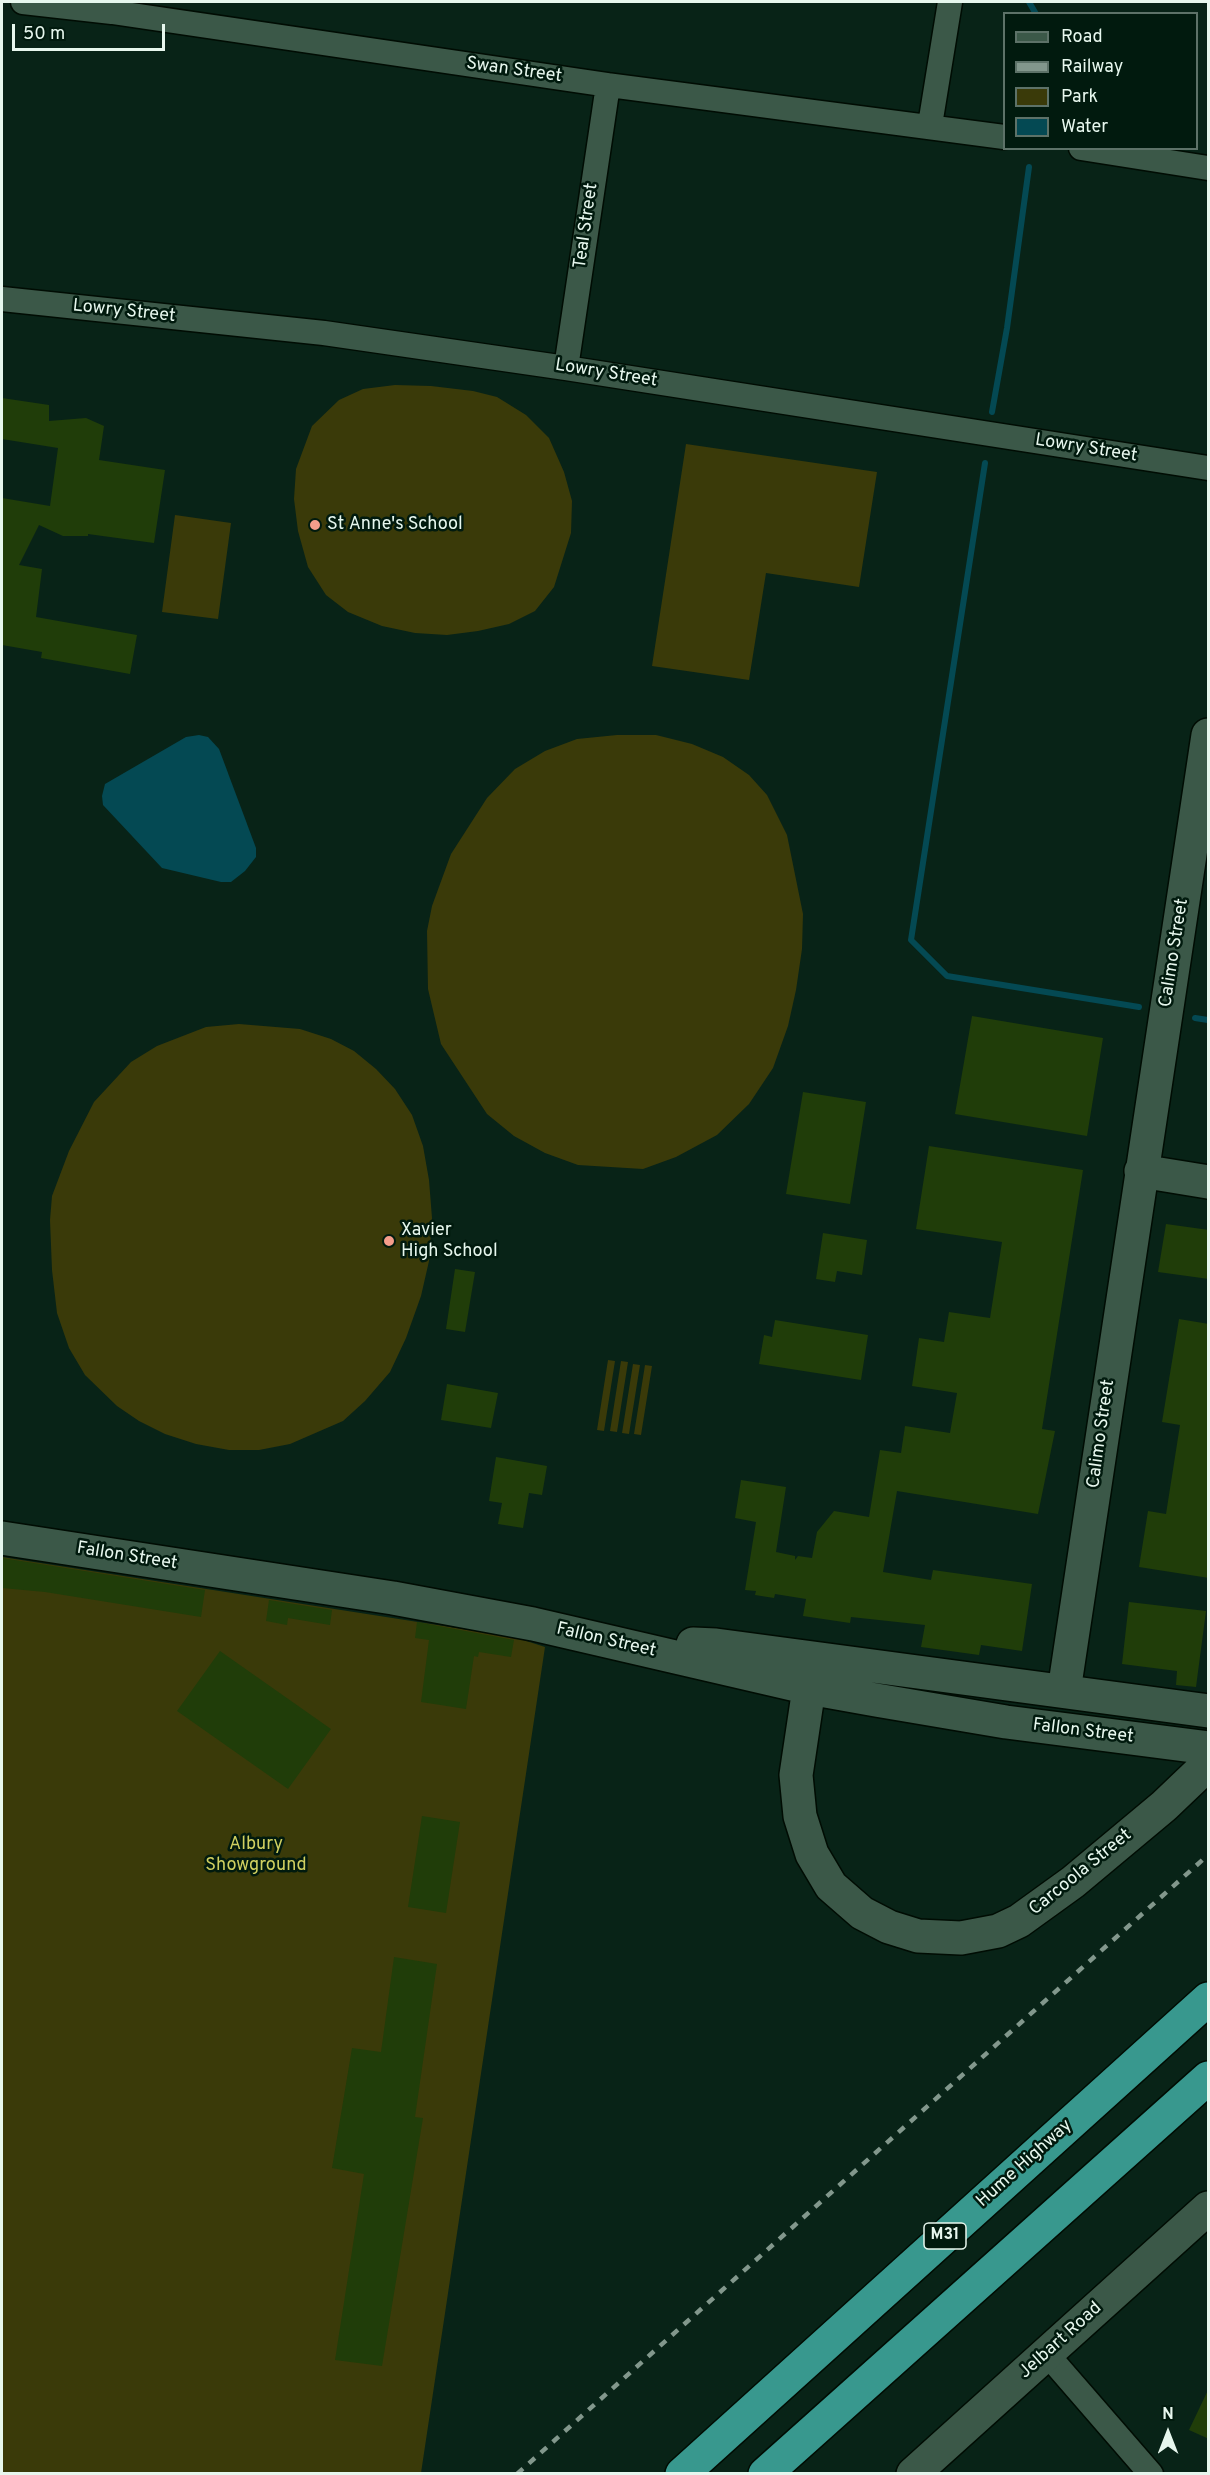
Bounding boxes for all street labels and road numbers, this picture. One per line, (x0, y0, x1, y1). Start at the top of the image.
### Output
street label: Swan Street (465, 54, 563, 88)
street label: Teal Street (570, 182, 604, 270)
street label: Lowry Street (72, 296, 176, 328)
street label: Lowry Street (553, 355, 659, 393)
street label: Lowry Street (1033, 430, 1139, 468)
street label: Calimo Street (1156, 897, 1194, 1009)
street label: Calimo Street (1084, 1378, 1120, 1490)
street label: Fallon Street (75, 1538, 179, 1576)
street label: Fallon Street (554, 1619, 658, 1663)
street label: Fallon Street (1031, 1715, 1135, 1749)
street label: Carcoola Street (1025, 1825, 1137, 1921)
street label: Hume Highway (973, 2115, 1077, 2213)
road number: M31 (924, 2223, 966, 2249)
street label: Jelbart Road (1015, 2298, 1107, 2384)

